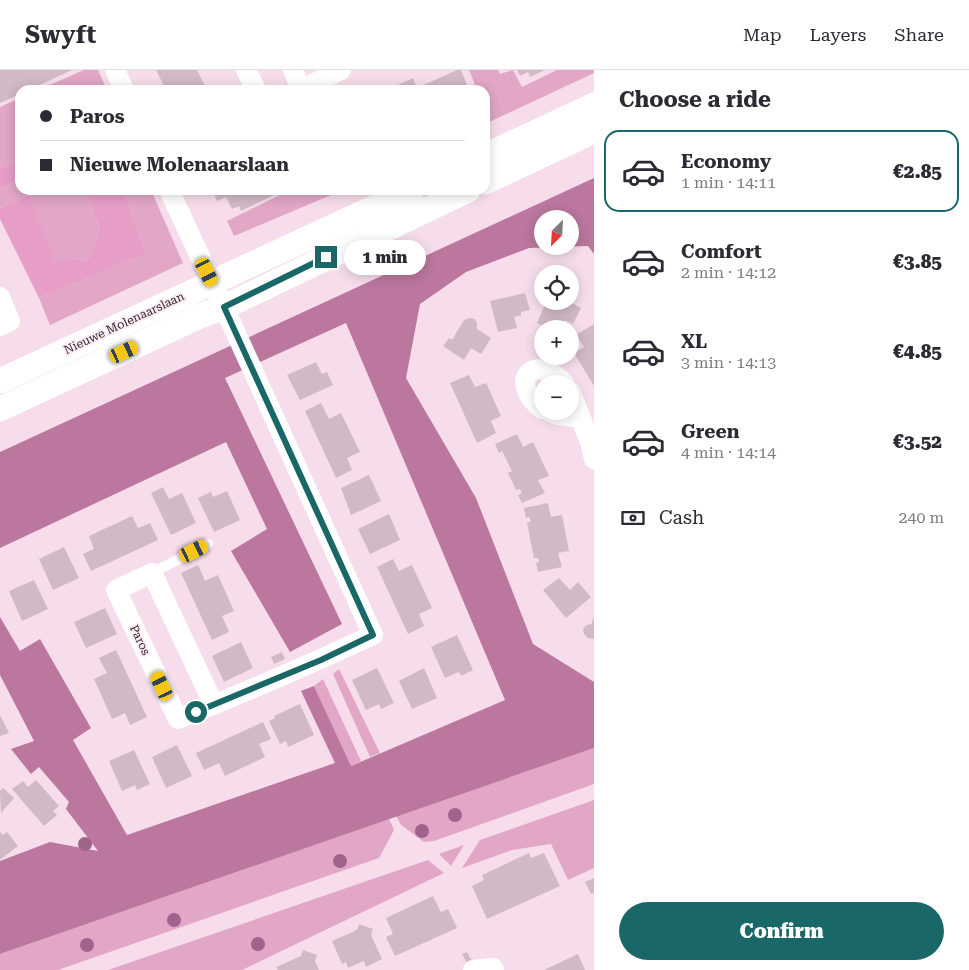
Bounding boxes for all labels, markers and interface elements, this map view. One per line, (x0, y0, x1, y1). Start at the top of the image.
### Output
text: Swyft (25, 21, 96, 49)
text: Map (743, 24, 782, 45)
text: Layers (810, 24, 866, 45)
text: Share (894, 24, 944, 45)
text: Choose a ride (619, 87, 771, 112)
text: Paros (70, 105, 124, 128)
icon: car (621, 149, 666, 194)
text: Economy (681, 150, 771, 173)
text: Nieuwe Molenaarslaan (70, 153, 289, 176)
text: €2.85 (893, 160, 942, 183)
text: 1 min · 14:11 (681, 173, 776, 192)
north arrow (534, 210, 579, 255)
map controls (534, 210, 579, 420)
icon: car (621, 239, 666, 284)
callout: 1 min (344, 240, 426, 274)
text: Comfort (681, 240, 762, 263)
route end (315, 246, 337, 268)
text: 1 min (363, 248, 407, 267)
text: €3.85 (893, 250, 942, 273)
car (193, 255, 220, 289)
text: 2 min · 14:12 (681, 263, 776, 282)
button: locate (534, 265, 579, 310)
street label: Nieuwe Molenaarslaan (62, 289, 187, 357)
button: + (534, 320, 579, 365)
icon: car (621, 329, 666, 374)
text: XL (681, 330, 707, 353)
car (107, 339, 140, 365)
text: €4.85 (893, 340, 942, 363)
text: 3 min · 14:13 (681, 353, 776, 372)
button: − (534, 375, 579, 420)
icon: car (621, 419, 666, 464)
text: Green (681, 420, 739, 443)
text: €3.52 (893, 430, 942, 453)
text: 4 min · 14:14 (681, 443, 776, 462)
icon: cash (619, 504, 647, 532)
text: Cash (659, 506, 704, 529)
text: 240 m (898, 508, 944, 527)
car (177, 538, 210, 564)
street label: Paros (127, 623, 153, 658)
car (148, 669, 175, 703)
route start (185, 701, 207, 723)
button: Confirm (619, 902, 944, 960)

